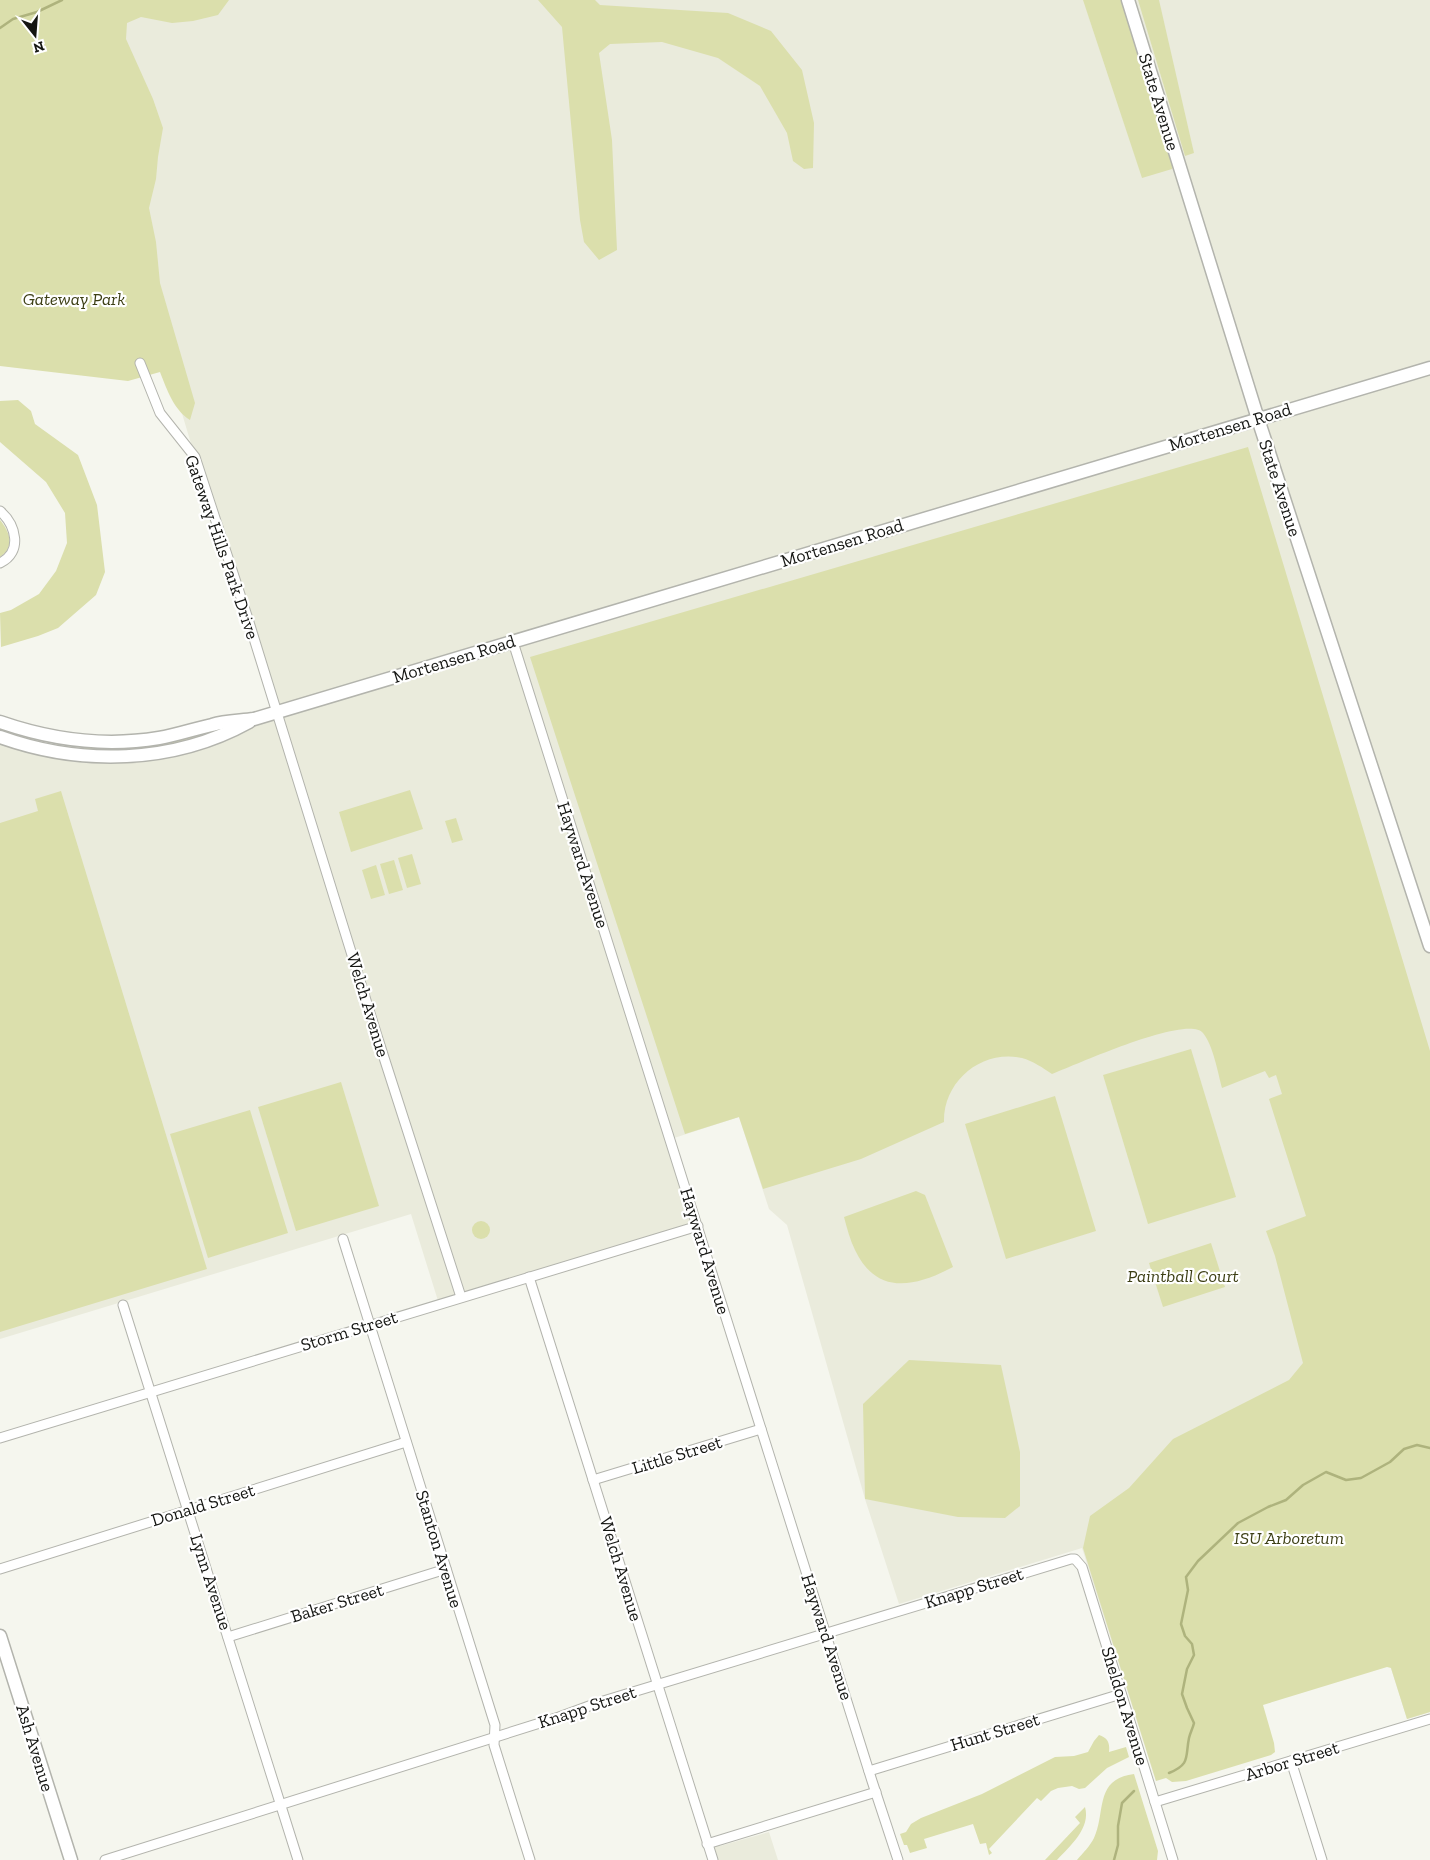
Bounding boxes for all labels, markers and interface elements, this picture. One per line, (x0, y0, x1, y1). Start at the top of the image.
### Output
north arrow (10, 10, 60, 60)
text: N (31, 37, 46, 57)
street label: State Avenue (1134, 51, 1184, 153)
park label: Gateway Park (23, 288, 125, 310)
street label: Mortensen Road (1166, 398, 1294, 456)
street label: State Avenue (1254, 437, 1306, 539)
street label: Gateway Hills Park Drive (180, 452, 264, 642)
street label: Mortensen Road (778, 514, 906, 572)
street label: Mortensen Road (390, 630, 518, 688)
street label: Hayward Avenue (552, 799, 614, 931)
street label: Welch Avenue (342, 950, 394, 1060)
street label: Hayward Avenue (675, 1185, 735, 1317)
park label: Paintball Court (1127, 1265, 1239, 1287)
street label: Storm Street (298, 1306, 400, 1356)
street label: Little Street (629, 1431, 725, 1479)
street label: Donald Street (149, 1479, 258, 1531)
street label: Stanton Avenue (411, 1487, 467, 1611)
street label: Welch Avenue (595, 1514, 647, 1624)
park label: ISU Arboretum (1234, 1527, 1344, 1549)
street label: Lynn Avenue (185, 1531, 237, 1633)
street label: Knapp Street (922, 1562, 1026, 1613)
street label: Hayward Avenue (796, 1571, 858, 1703)
street label: Baker Street (288, 1578, 386, 1628)
street label: Sheldon Avenue (1097, 1644, 1153, 1768)
street label: Knapp Street (535, 1681, 639, 1733)
street label: Ash Avenue (11, 1702, 59, 1794)
street label: Hunt Street (948, 1708, 1042, 1756)
street label: Arbor Street (1242, 1736, 1342, 1786)

